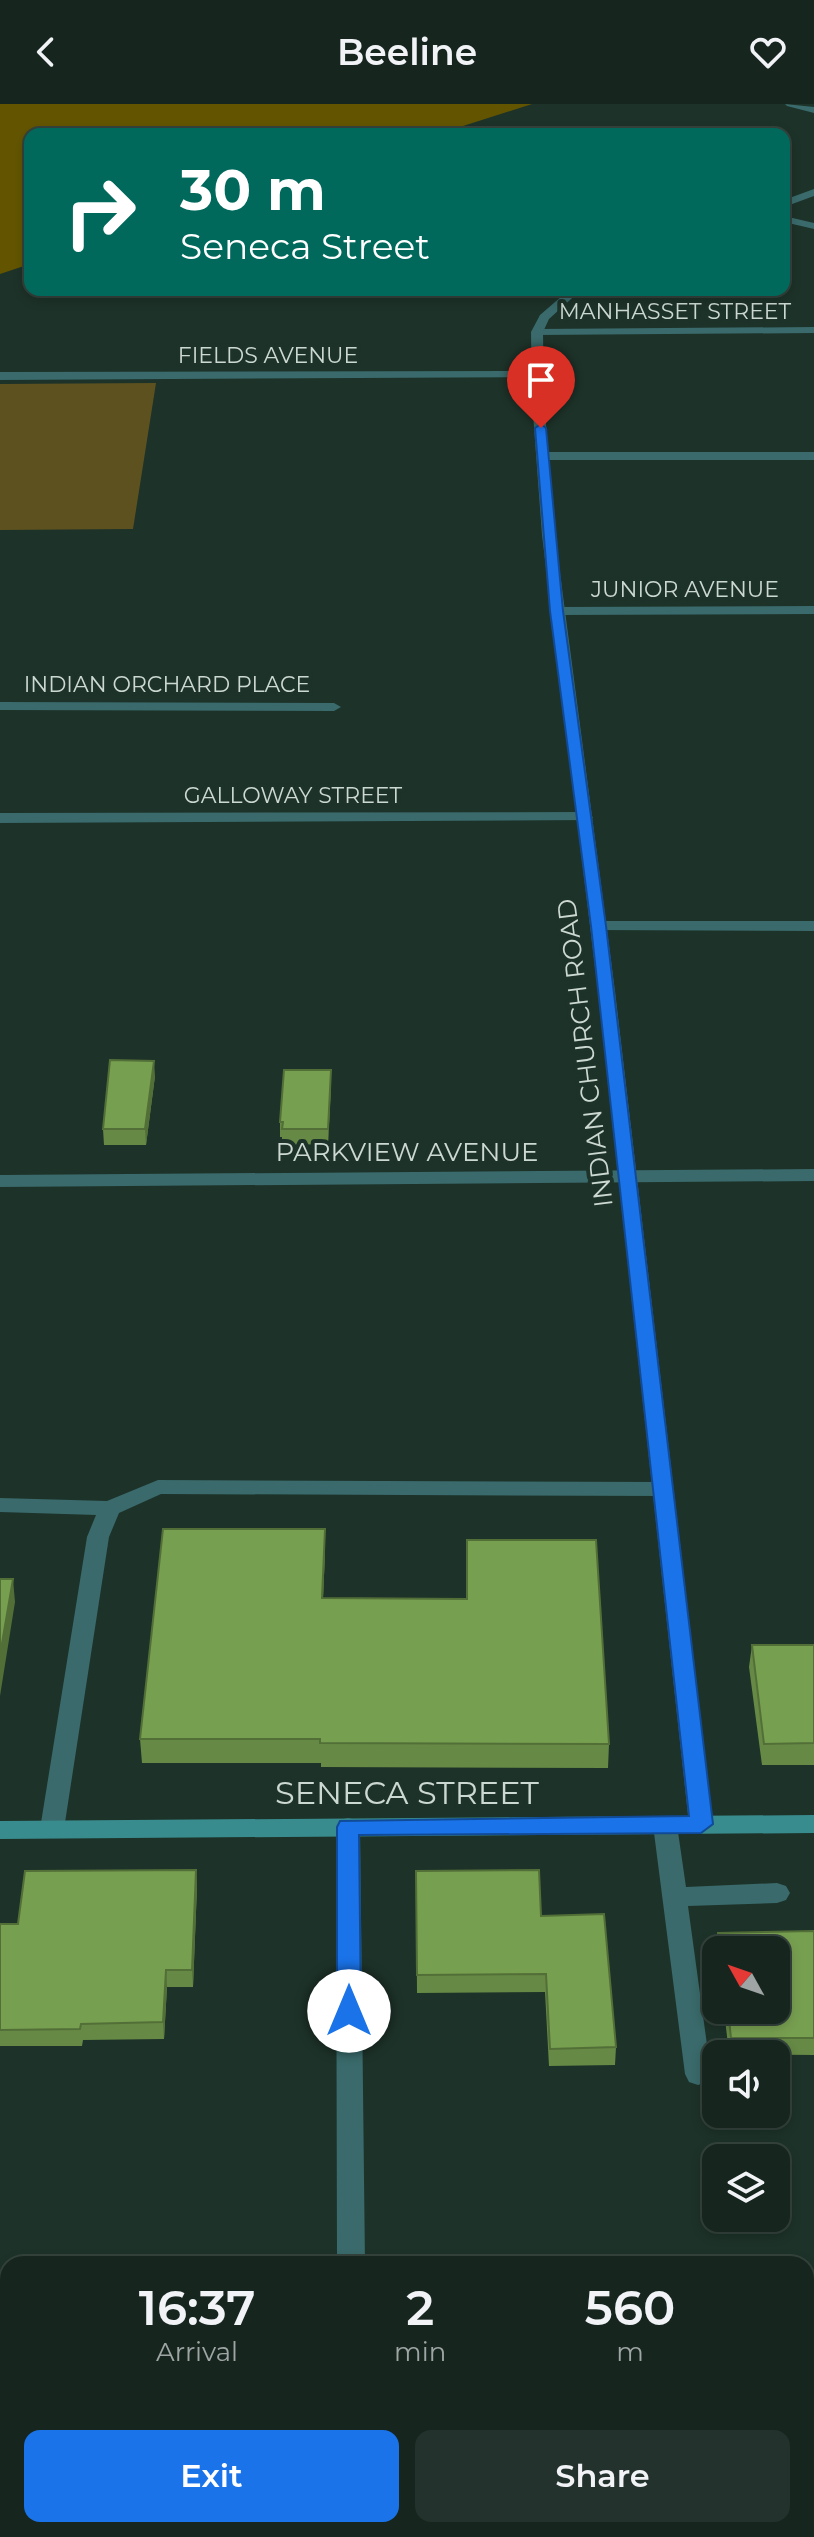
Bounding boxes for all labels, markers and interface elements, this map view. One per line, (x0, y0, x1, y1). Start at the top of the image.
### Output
icon: back (24, 30, 68, 74)
text: Beeline (337, 30, 477, 74)
icon: heart (746, 30, 790, 74)
text: 30 m (180, 156, 326, 224)
icon: right (48, 160, 152, 264)
text: Seneca Street (180, 224, 430, 268)
street label: MANHASSET STREET (559, 298, 792, 325)
street label: FIELDS AVENUE (178, 342, 358, 369)
pin (507, 346, 575, 428)
icon: arrive (519, 358, 563, 402)
street label: JUNIOR AVENUE (590, 576, 779, 603)
street label: INDIAN ORCHARD PLACE (24, 671, 310, 698)
street label: GALLOWAY STREET (184, 782, 403, 809)
street label: INDIAN CHURCH ROAD (550, 897, 620, 1209)
street label: PARKVIEW AVENUE (276, 1136, 538, 1168)
street label: SENECA STREET (275, 1773, 540, 1812)
north arrow (702, 1936, 790, 2024)
map controls (702, 1936, 790, 2232)
position arrow (307, 1969, 391, 2053)
button: sound (702, 2040, 790, 2128)
button: layers (702, 2144, 790, 2232)
text: 16:37 (139, 2279, 255, 2337)
text: 2 (406, 2279, 434, 2337)
text: 560 (585, 2279, 675, 2337)
text: Arrival (156, 2336, 238, 2368)
text: min (394, 2336, 446, 2368)
text: m (616, 2336, 644, 2368)
button: Exit (24, 2430, 399, 2522)
button: Share (415, 2430, 790, 2522)

